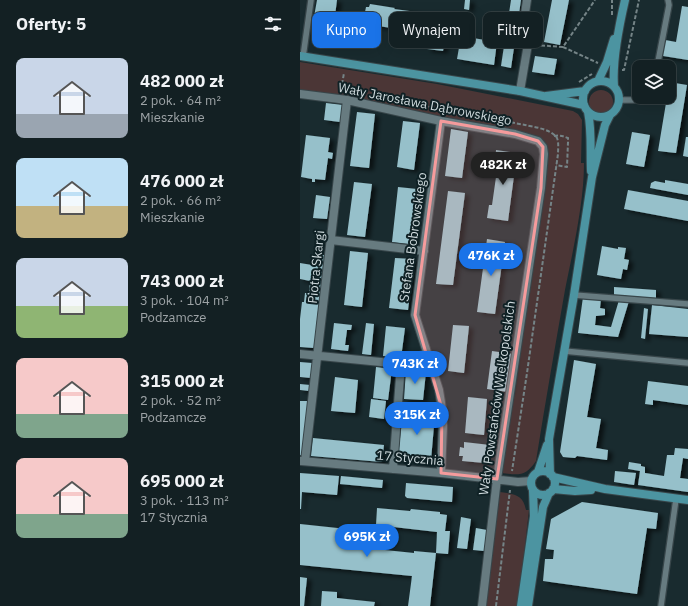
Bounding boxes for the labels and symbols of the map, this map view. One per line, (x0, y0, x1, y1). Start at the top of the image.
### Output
street label: Wały Jarosława Dąbrowskiego (337, 79, 513, 129)
pin: 482K zł (466, 152, 540, 186)
street label: Stefana Bobrowskiego (395, 171, 431, 303)
street label: Piotra Skargi (304, 230, 328, 304)
pin: 476K zł (454, 243, 528, 277)
street label: Wały Powstańców Wielkopolskich (475, 300, 519, 496)
pin: 743K zł (378, 351, 452, 385)
pin: 315K zł (380, 402, 454, 436)
street label: 17 Stycznia (376, 447, 444, 469)
pin: 695K zł (330, 524, 404, 558)

